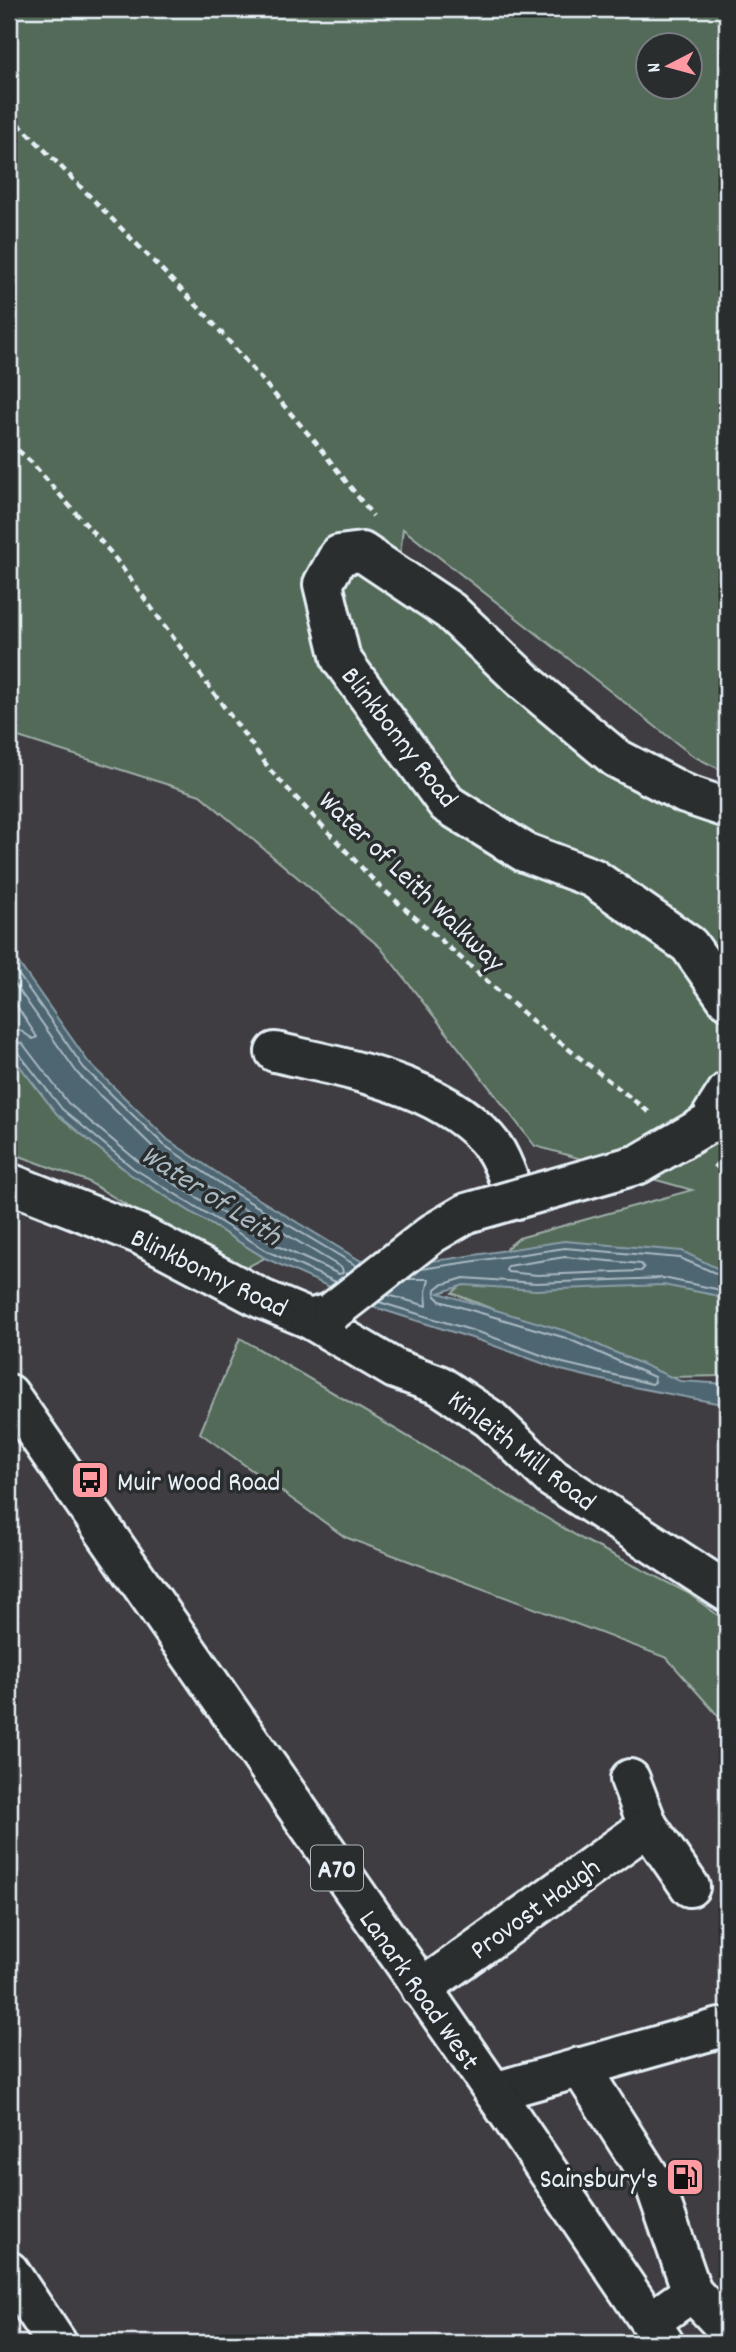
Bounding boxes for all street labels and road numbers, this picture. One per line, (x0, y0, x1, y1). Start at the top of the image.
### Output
street label: Blinkbonny Road (329, 660, 465, 818)
street label: Water of Leith Walkway (307, 784, 512, 984)
street label: Blinkbonny Road (123, 1220, 293, 1331)
street label: Kinleith Mill Road (437, 1382, 602, 1524)
road number: A70 (311, 1845, 363, 1890)
street label: Provost Haugh (463, 1850, 611, 1972)
street label: Lanark Road West (347, 1903, 487, 2080)

